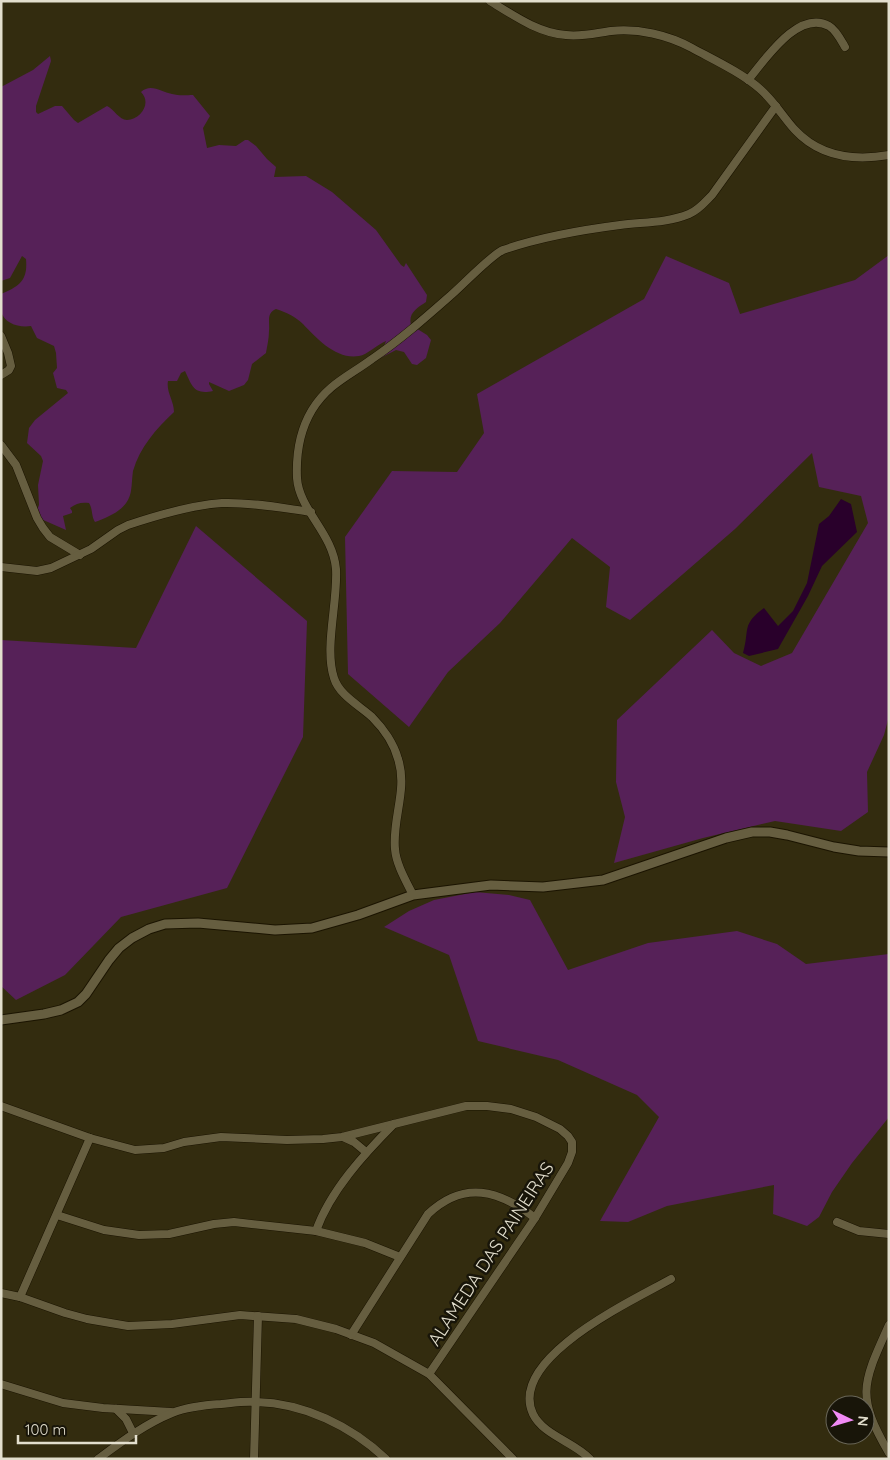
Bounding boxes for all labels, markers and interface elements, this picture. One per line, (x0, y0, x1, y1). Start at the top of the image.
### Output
street label: ALAMEDA DAS PAINEIRAS (422, 1157, 559, 1350)
north arrow (825, 1395, 875, 1445)
scale bar (18, 1412, 135, 1444)
text: N (854, 1415, 872, 1427)
text: 100 m (25, 1420, 66, 1439)

